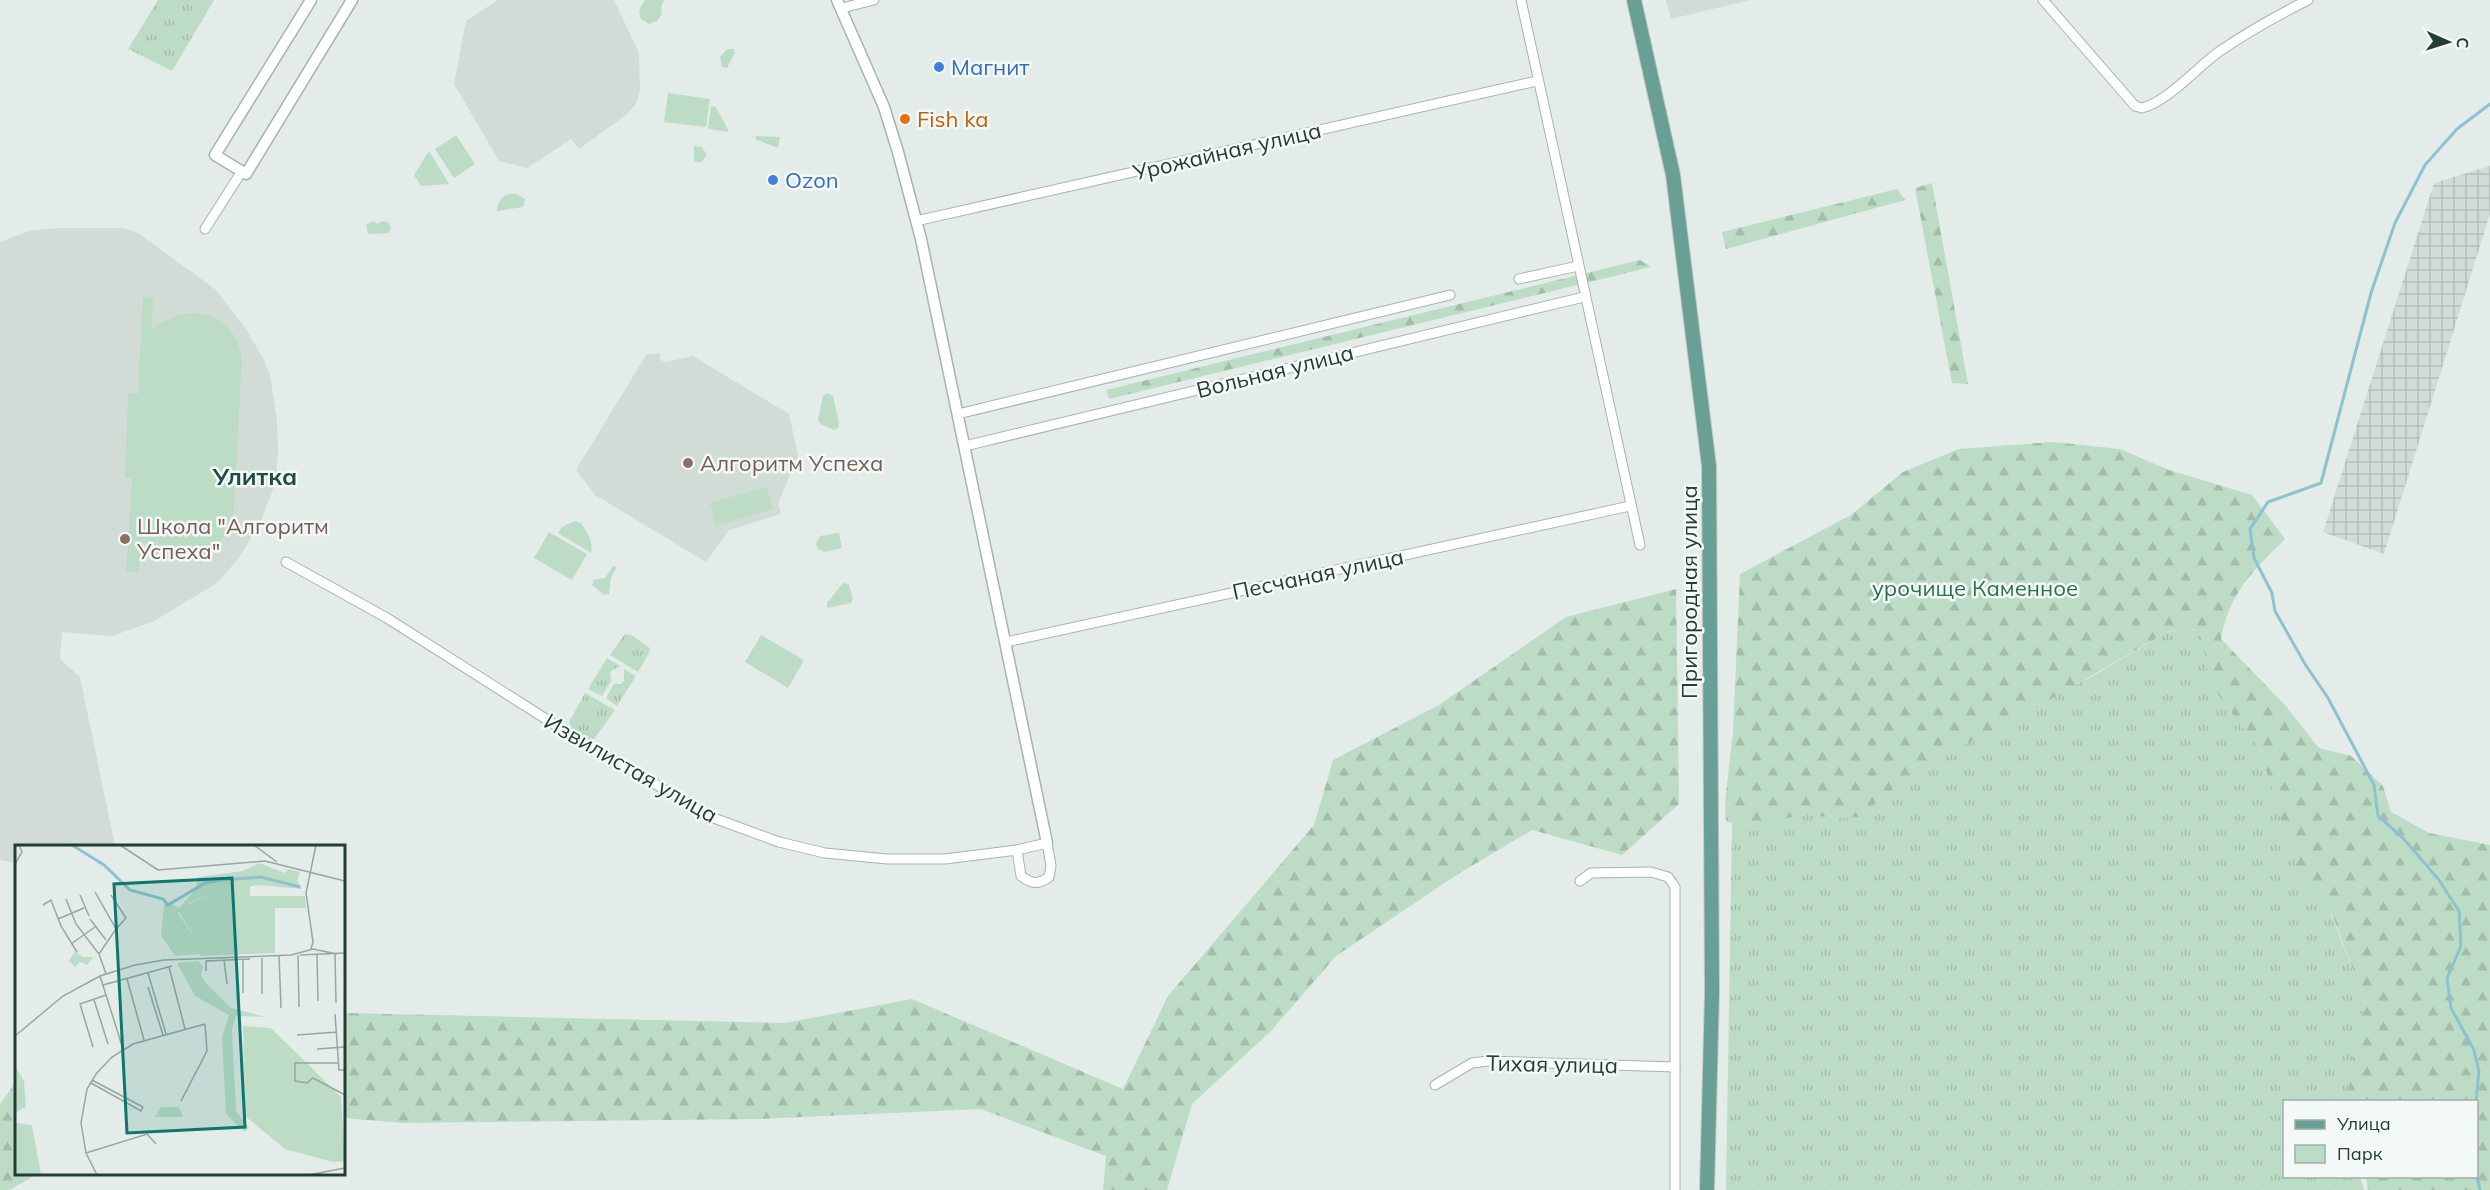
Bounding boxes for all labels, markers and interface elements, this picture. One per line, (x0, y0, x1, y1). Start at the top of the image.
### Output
north arrow (2418, 12, 2478, 72)
text: С (2453, 37, 2473, 49)
place label: Магнит (951, 53, 1029, 81)
marker: Магнит (932, 60, 946, 74)
place label: Fish ka (917, 105, 989, 133)
marker: Fish ka (898, 112, 912, 126)
street label: Урожайная улица (1129, 116, 1324, 187)
place label: Ozon (785, 166, 839, 194)
marker: Ozon (766, 173, 780, 187)
street label: Вольная улица (1193, 338, 1357, 404)
place label: Алгоритм Успеха (700, 449, 883, 477)
marker: Алгоритм Успеха (681, 456, 695, 470)
district label: Улитка (212, 461, 297, 491)
street label: Пригородная улица (1675, 485, 1703, 699)
place label: Школа "Алгоритм Успеха" (136, 512, 329, 565)
marker: Школа "Алгоритм Успеха" (118, 532, 132, 546)
street label: Песчаная улица (1230, 542, 1406, 606)
park label: урочище Каменное (1872, 574, 2078, 602)
street label: Извилистая улица (539, 707, 723, 829)
inset map (15, 845, 345, 1175)
street label: Тихая улица (1486, 1049, 1618, 1079)
legend (2283, 1100, 2478, 1178)
text: Улица (2336, 1112, 2391, 1135)
text: Парк (2337, 1142, 2383, 1165)

